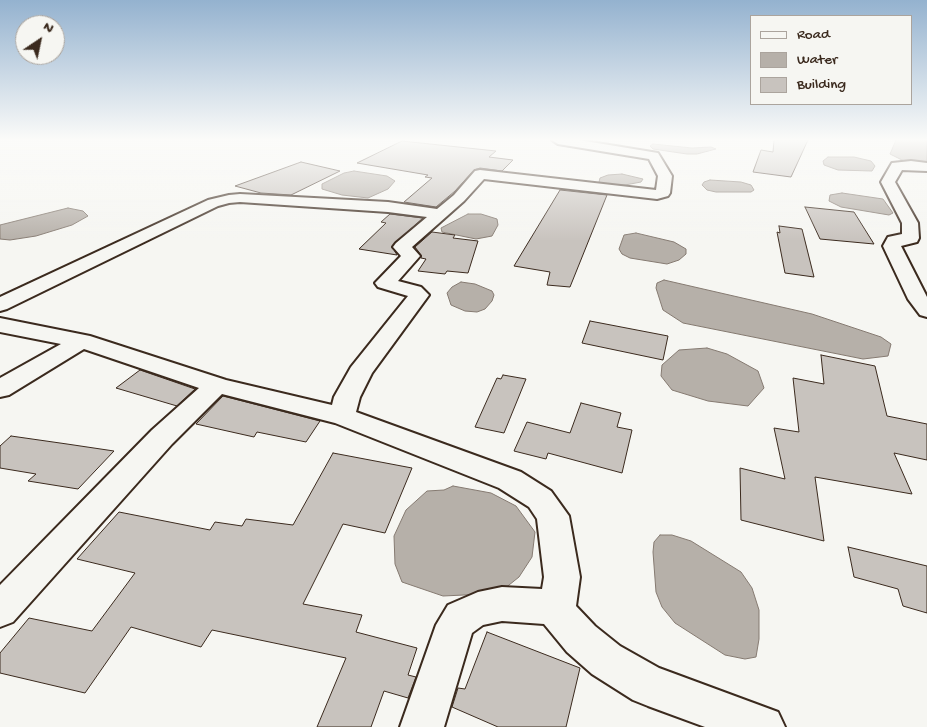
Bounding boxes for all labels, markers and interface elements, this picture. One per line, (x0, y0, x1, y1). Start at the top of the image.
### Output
north arrow (15, 15, 65, 65)
legend (750, 15, 912, 105)
text: N (40, 18, 57, 38)
text: Road (797, 26, 830, 44)
text: Water (797, 51, 837, 69)
text: Building (797, 76, 846, 94)

